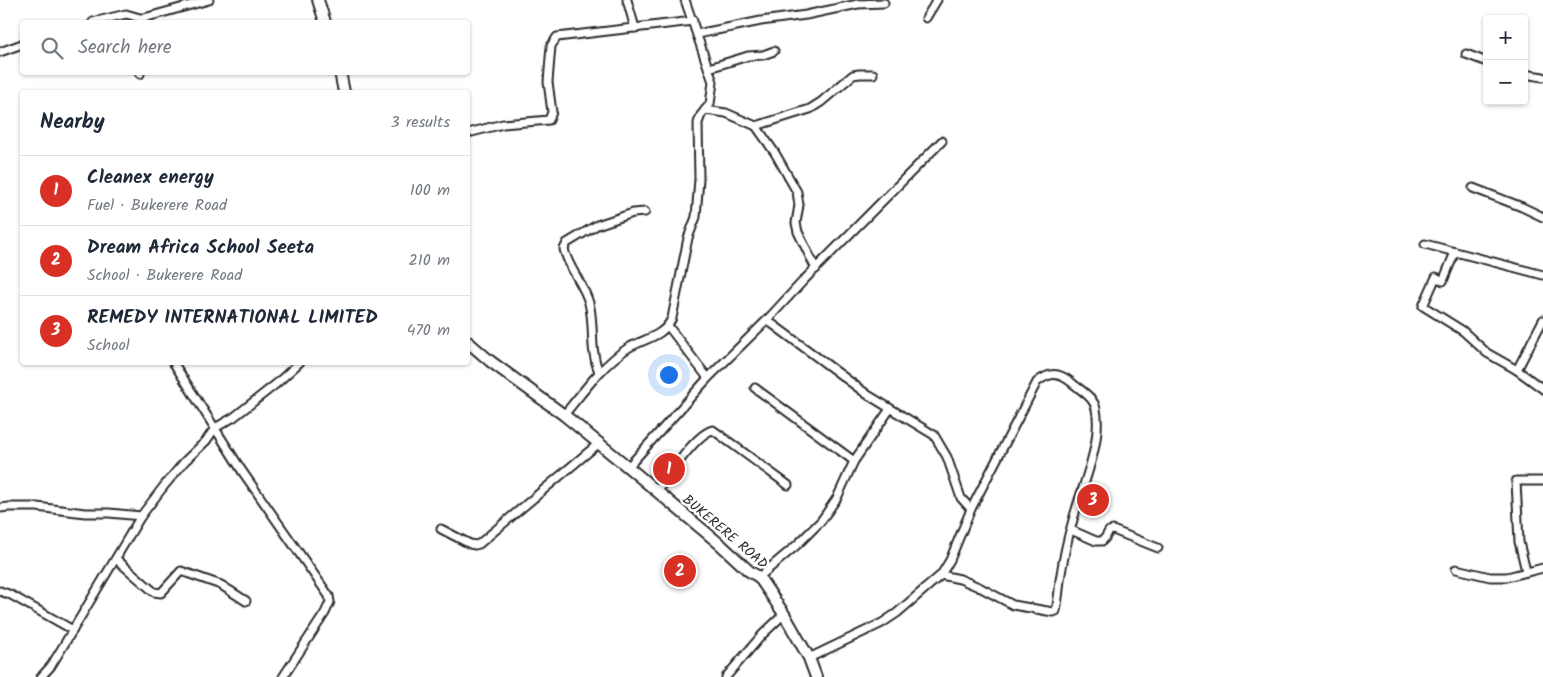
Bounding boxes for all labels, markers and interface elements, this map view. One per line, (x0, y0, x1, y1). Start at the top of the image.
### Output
map controls (1483, 15, 1528, 105)
button: + (1483, 15, 1528, 60)
search box (20, 20, 470, 75)
text: Search here (78, 33, 172, 63)
icon: search (38, 34, 66, 62)
button: − (1483, 60, 1528, 105)
text: Nearby (40, 106, 105, 139)
text: 3 results (391, 110, 450, 135)
text: Cleanex energy (87, 163, 214, 193)
text: 1 (54, 178, 58, 203)
text: 100 m (410, 178, 450, 203)
text: Fuel · Bukerere Road (87, 193, 227, 218)
text: Dream Africa School Seeta (87, 233, 314, 263)
text: 2 (51, 248, 61, 273)
text: 210 m (409, 248, 450, 273)
text: School · Bukerere Road (87, 263, 242, 288)
text: REMEDY INTERNATIONAL LIMITED (87, 303, 378, 333)
text: 3 (52, 318, 60, 343)
text: 470 m (407, 318, 450, 343)
text: School (87, 333, 130, 358)
your location (656, 362, 682, 388)
pin: 1 (653, 450, 685, 488)
pin: 3 (1077, 481, 1109, 519)
street label: BUKERERE ROAD (677, 489, 773, 575)
pin: 2 (664, 552, 696, 590)

